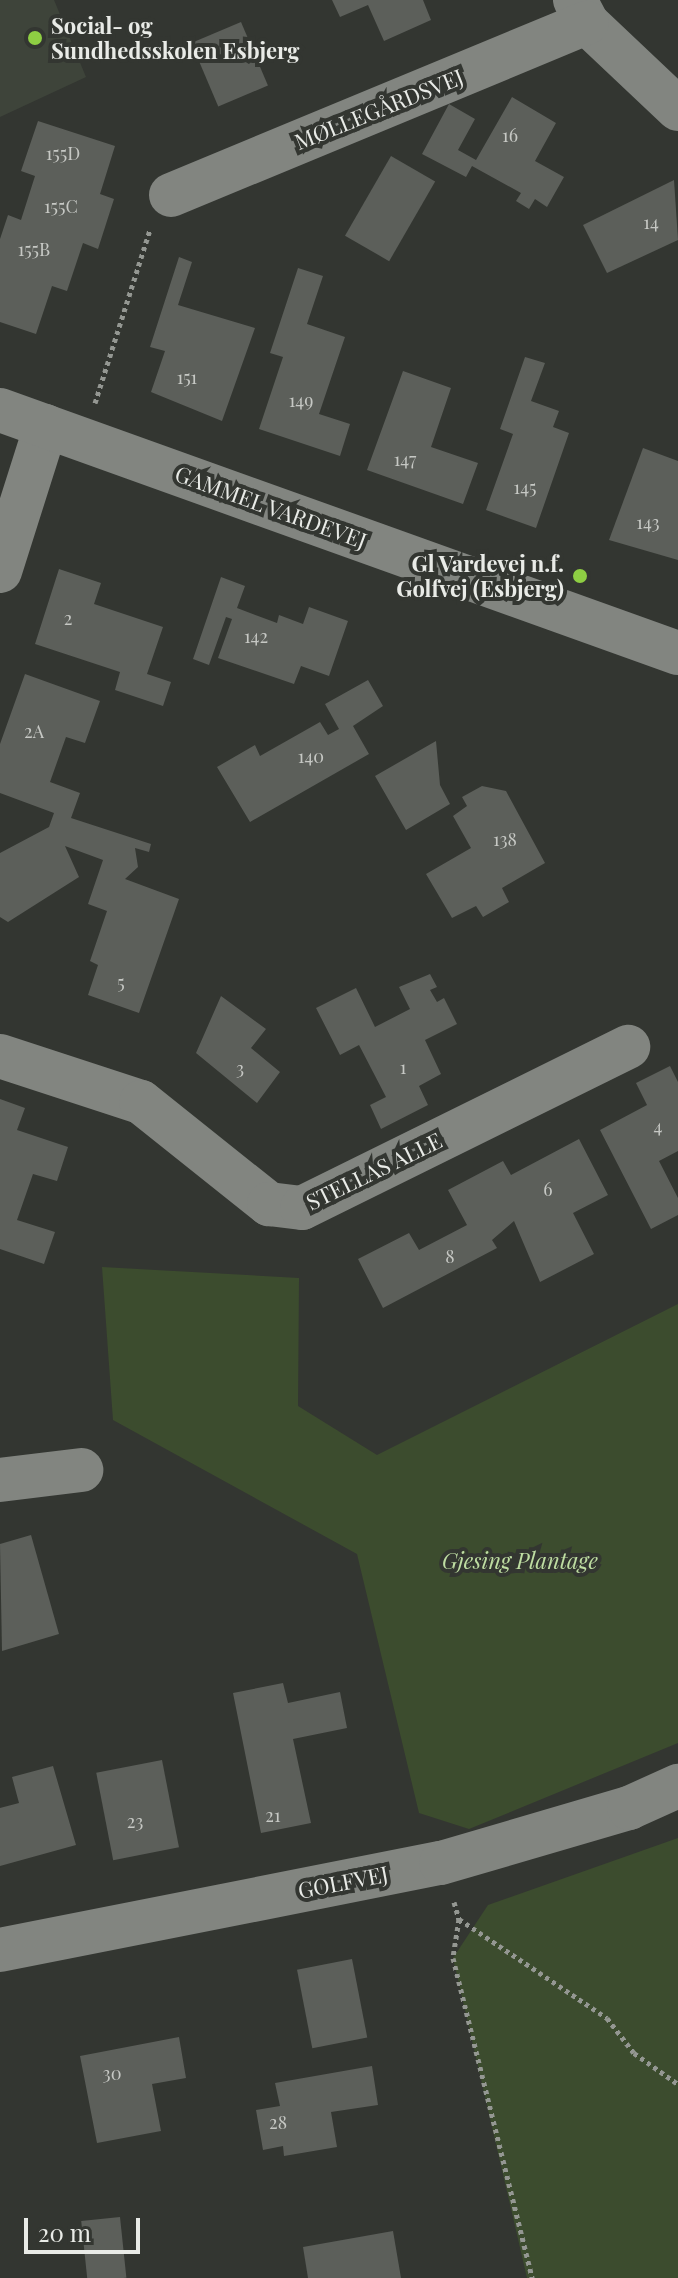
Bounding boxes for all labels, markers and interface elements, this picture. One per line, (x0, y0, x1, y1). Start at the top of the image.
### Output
place label: Social- og Sundhedsskolen Esbjerg (51, 12, 300, 64)
marker: Social- og Sundhedsskolen Esbjerg (26, 29, 44, 47)
street label: MØLLEGÅRDSVEJ (291, 63, 467, 155)
house number: 16 (502, 124, 518, 146)
house number: 155D (46, 142, 80, 164)
house number: 155C (44, 195, 78, 217)
house number: 14 (643, 211, 659, 233)
house number: 155B (18, 238, 50, 260)
house number: 151 (177, 366, 197, 388)
house number: 149 (289, 389, 313, 411)
house number: 147 (394, 448, 416, 470)
street label: GAMMEL VARDEVEJ (171, 460, 371, 554)
house number: 145 (513, 476, 537, 498)
house number: 143 (636, 511, 660, 533)
place label: Gl Vardevej n.f. Golfvej (Esbjerg) (396, 550, 564, 602)
marker: Gl Vardevej n.f. Golfvej (Esbjerg) (571, 567, 589, 585)
house number: 2 (64, 607, 72, 629)
house number: 142 (244, 625, 268, 647)
house number: 2A (24, 720, 44, 742)
house number: 140 (298, 745, 324, 767)
house number: 138 (493, 828, 517, 850)
house number: 5 (117, 971, 125, 993)
house number: 1 (400, 1056, 406, 1078)
house number: 3 (236, 1057, 244, 1079)
house number: 4 (654, 1115, 662, 1137)
street label: STELLAS ALLE (301, 1127, 447, 1215)
house number: 6 (543, 1178, 553, 1200)
house number: 8 (445, 1245, 455, 1267)
park label: Gjesing Plantage (442, 1548, 598, 1574)
house number: 21 (265, 1804, 281, 1826)
house number: 23 (127, 1810, 143, 1832)
street label: GOLFVEJ (296, 1860, 390, 1904)
house number: 30 (103, 2062, 121, 2084)
house number: 28 (269, 2111, 287, 2133)
scale bar (28, 2202, 144, 2252)
text: 20 m (38, 2216, 91, 2248)

